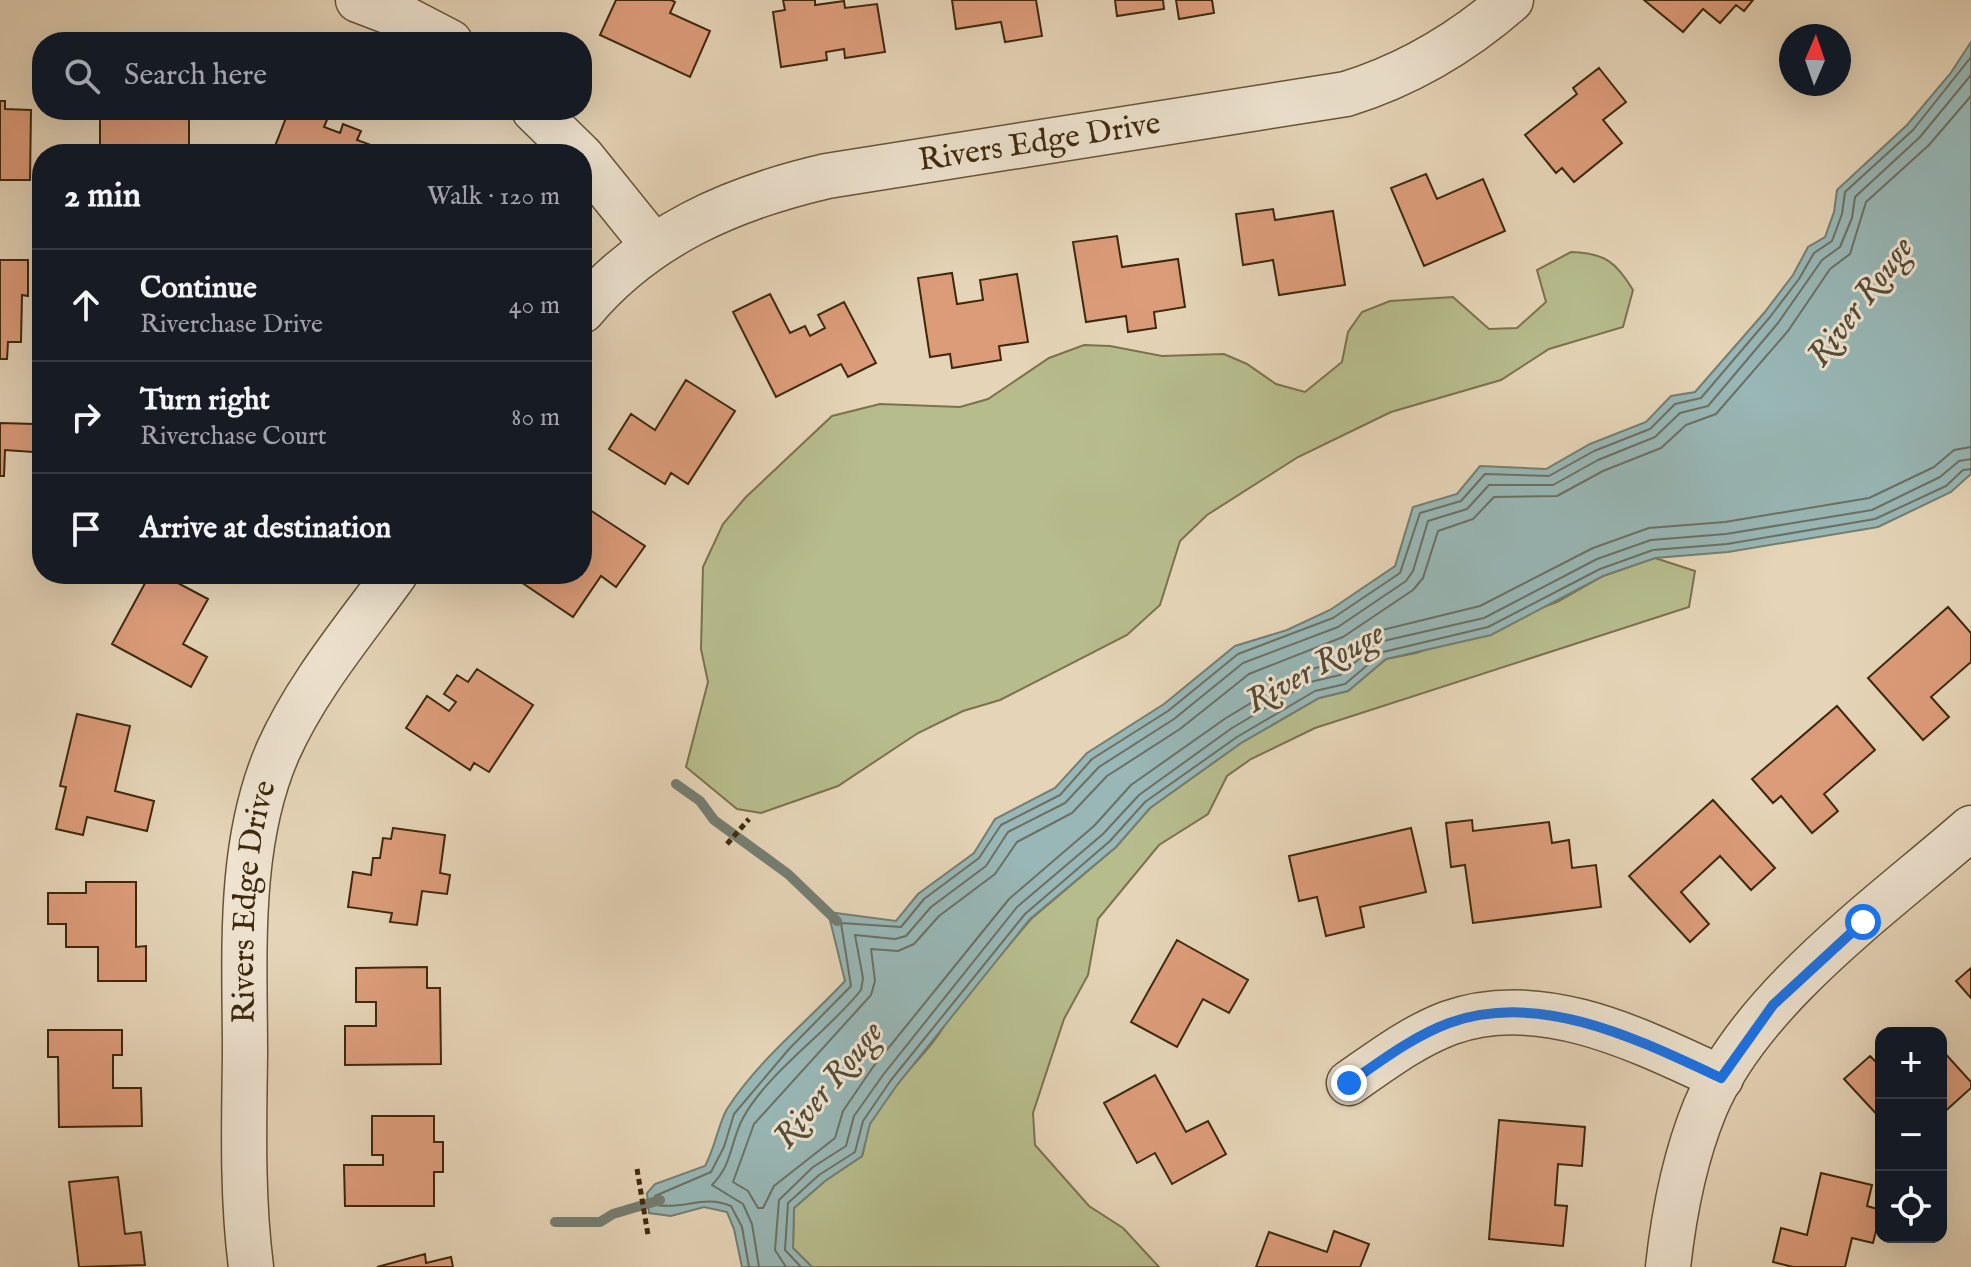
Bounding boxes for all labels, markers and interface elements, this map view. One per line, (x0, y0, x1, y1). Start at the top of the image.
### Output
north arrow (1779, 24, 1851, 96)
search box (32, 32, 592, 120)
icon: search (60, 54, 104, 98)
text: Search here (124, 57, 267, 95)
street label: Rivers Edge Drive (916, 103, 1163, 182)
text: 2 min (64, 175, 141, 218)
text: Walk · 120 m (427, 180, 560, 213)
water label: River Rouge (1798, 228, 1924, 376)
text: Continue (140, 270, 257, 308)
icon: ahead (64, 283, 108, 327)
text: 40 m (509, 289, 560, 322)
text: Riverchase Drive (140, 308, 323, 341)
text: Turn right (140, 382, 270, 420)
icon: right (64, 395, 108, 439)
text: 80 m (511, 401, 560, 434)
text: Riverchase Court (140, 420, 327, 453)
icon: arrive (64, 507, 108, 551)
text: Arrive at destination (140, 510, 391, 548)
water label: River Rouge (1238, 612, 1392, 724)
street label: Rivers Edge Drive (224, 775, 286, 1024)
route start (1845, 904, 1881, 940)
water label: River Rouge (764, 1012, 894, 1158)
map controls (1875, 1027, 1947, 1243)
button: + (1875, 1027, 1947, 1099)
route end (1331, 1065, 1367, 1101)
button: − (1875, 1099, 1947, 1171)
button: locate (1875, 1171, 1947, 1243)

